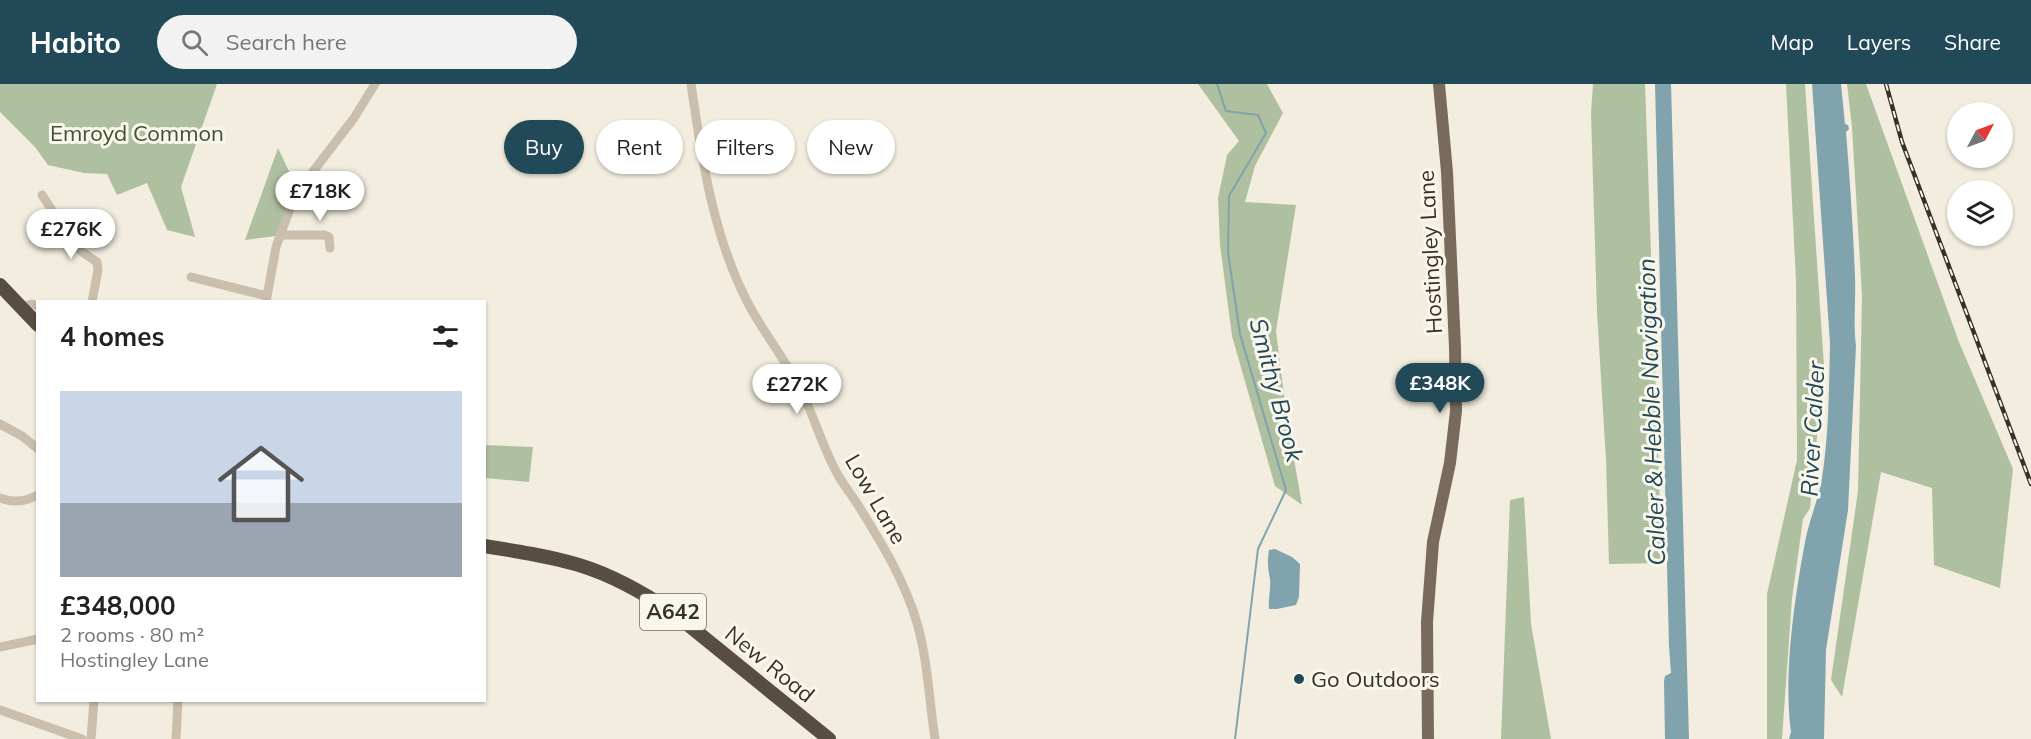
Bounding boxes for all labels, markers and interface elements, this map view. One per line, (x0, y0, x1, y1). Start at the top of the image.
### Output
search box (157, 15, 577, 69)
text: Habito (30, 25, 121, 60)
icon: search (178, 26, 211, 59)
text: Search here (226, 28, 347, 56)
text: Map (1771, 29, 1814, 55)
text: Layers (1847, 29, 1911, 55)
text: Share (1944, 29, 2001, 55)
north arrow (1947, 102, 2013, 168)
map controls (1947, 102, 2013, 246)
park label: Emroyd Common (50, 119, 224, 147)
chip: Buy (504, 120, 584, 174)
chip: Rent (596, 120, 683, 174)
chip: Filters (695, 120, 795, 174)
chip: New (807, 120, 895, 174)
street label: Hostingley Lane (1412, 169, 1448, 335)
pin: £718K (278, 171, 362, 222)
text: £718K (289, 178, 351, 203)
button: layers (1947, 180, 2013, 246)
pin: £276K (29, 209, 113, 260)
text: £276K (40, 216, 102, 241)
water label: Calder & Hebble Navigation (1631, 258, 1671, 566)
water label: Smithy Brook (1243, 315, 1311, 466)
text: 4 homes (60, 320, 164, 353)
icon: filters (429, 320, 462, 353)
water label: River Calder (1793, 359, 1831, 497)
pin: £348K (1398, 363, 1482, 414)
pin: £272K (755, 364, 839, 415)
text: £348K (1409, 370, 1471, 395)
text: £272K (766, 371, 828, 396)
icon: home (207, 430, 315, 538)
street label: Low Lane (839, 449, 913, 549)
text: £348,000 (60, 589, 176, 622)
road number: A642 (640, 594, 706, 630)
street label: New Road (720, 619, 820, 709)
text: 2 rooms · 80 m² (60, 622, 204, 647)
text: Hostingley Lane (60, 647, 209, 672)
place label: Go Outdoors (1311, 665, 1440, 693)
marker: Go Outdoors (1292, 672, 1306, 686)

